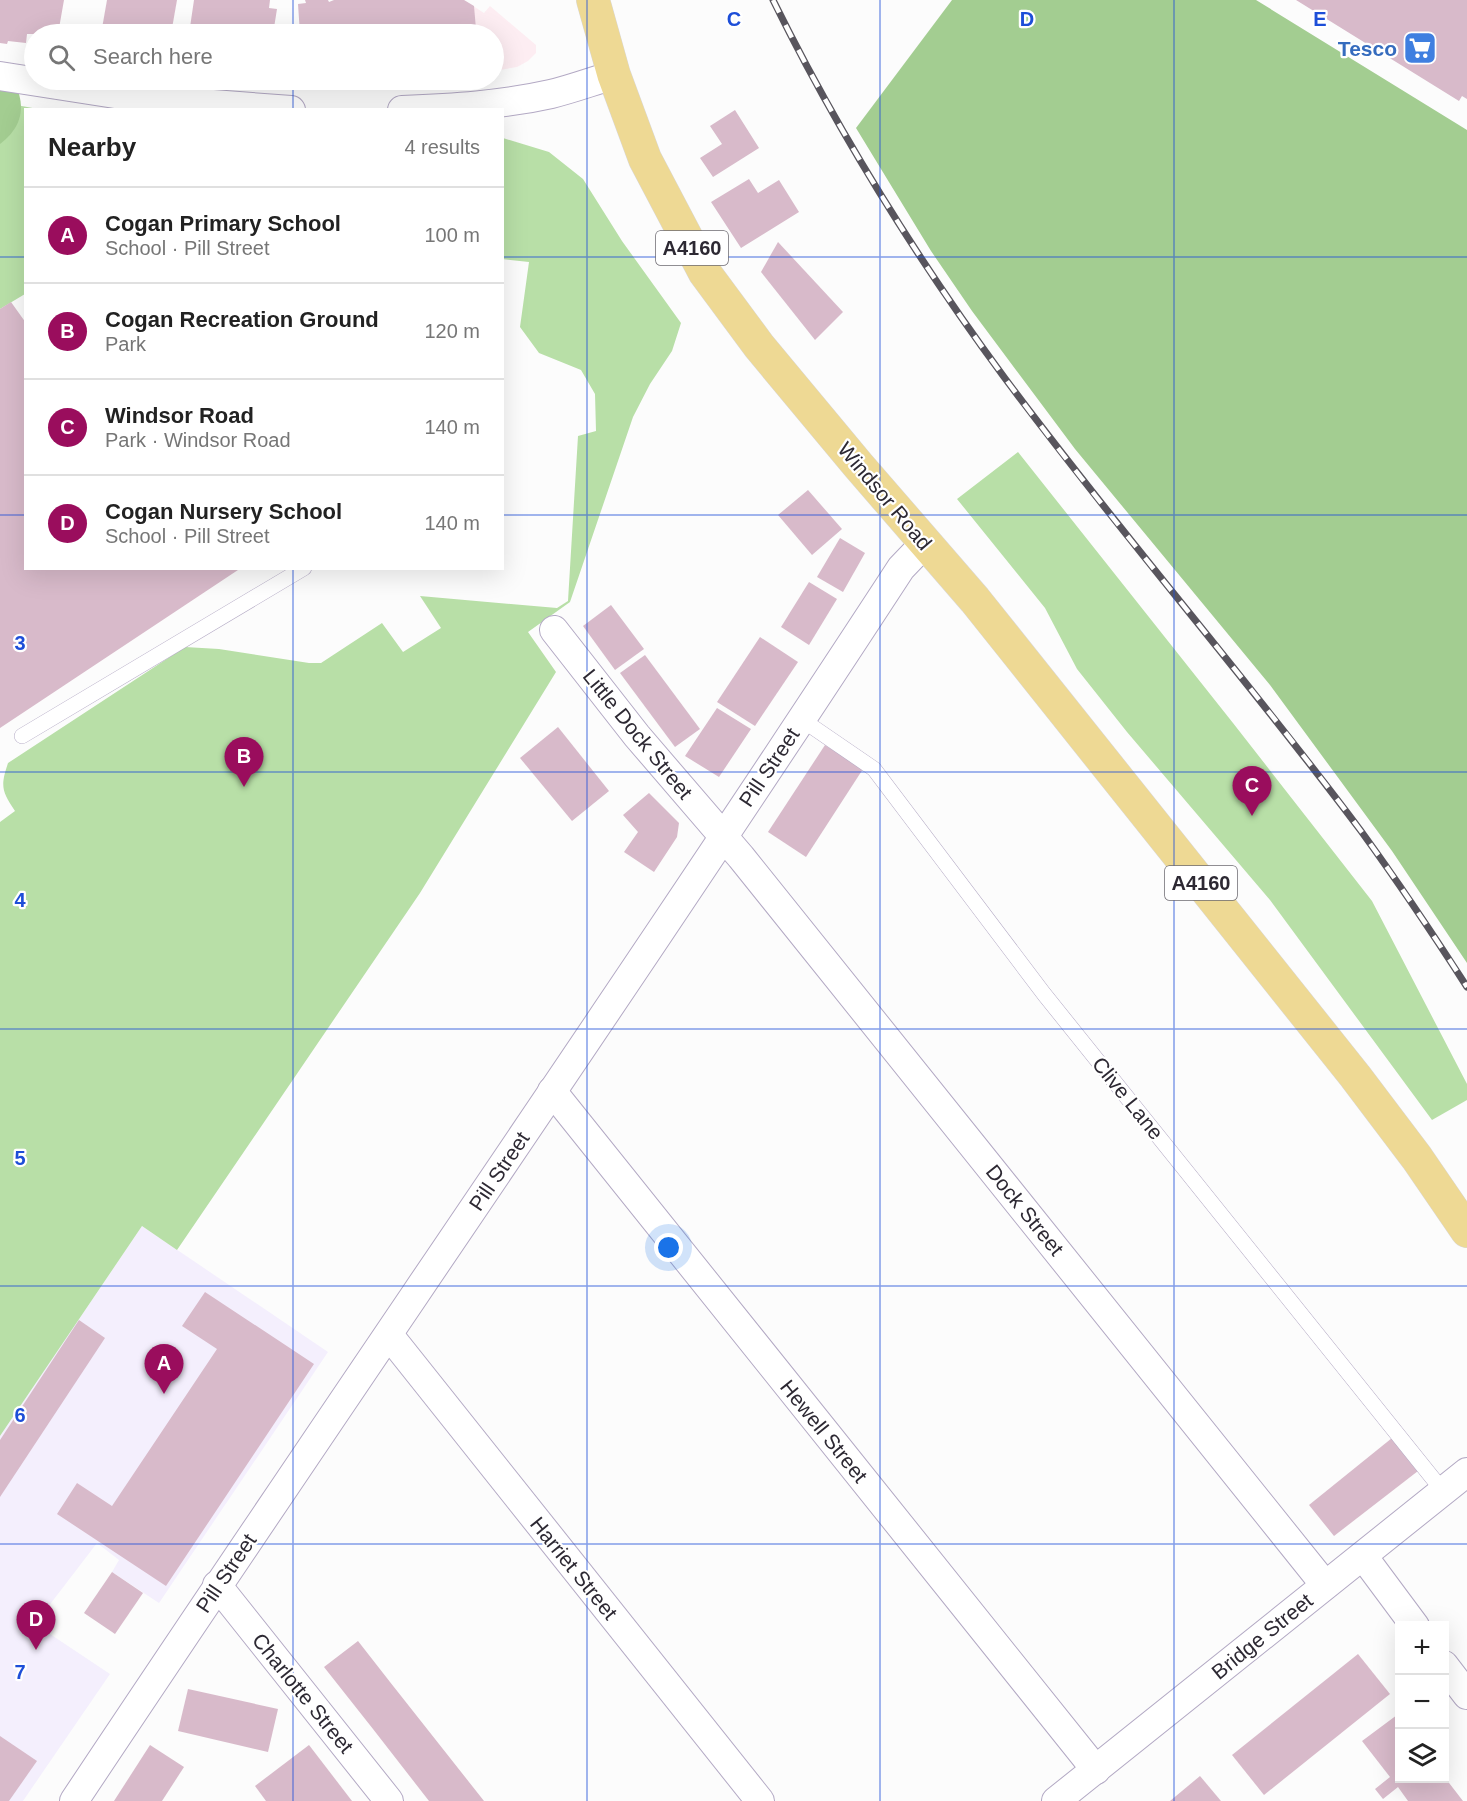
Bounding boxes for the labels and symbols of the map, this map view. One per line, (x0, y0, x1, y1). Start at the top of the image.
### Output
text: C (727, 8, 741, 30)
text: D (1020, 8, 1034, 30)
text: E (1313, 8, 1327, 30)
supermarket icon: Tesco (1402, 30, 1438, 66)
place label: Tesco (1338, 37, 1397, 60)
road number: A4160 (656, 231, 728, 265)
street label: Windsor Road (833, 438, 937, 554)
text: 3 (14, 632, 26, 654)
street label: Little Dock Street (579, 665, 697, 803)
street label: Pill Street (734, 723, 804, 811)
pin: B (224, 738, 264, 787)
pin: C (1232, 766, 1272, 816)
road number: A4160 (1165, 866, 1237, 900)
text: 4 (14, 889, 26, 911)
street label: Clive Lane (1088, 1052, 1168, 1144)
street label: Pill Street (464, 1127, 534, 1215)
text: 5 (14, 1147, 26, 1169)
street label: Dock Street (982, 1160, 1069, 1260)
your location (654, 1233, 683, 1262)
pin: A (144, 1344, 184, 1394)
street label: Hewell Street (776, 1375, 872, 1487)
text: 6 (14, 1404, 26, 1426)
street label: Harriet Street (526, 1512, 622, 1624)
street label: Pill Street (191, 1529, 261, 1617)
street label: Bridge Street (1207, 1588, 1317, 1684)
pin: D (16, 1600, 56, 1650)
street label: Charlotte Street (248, 1629, 358, 1758)
text: 7 (14, 1661, 26, 1683)

